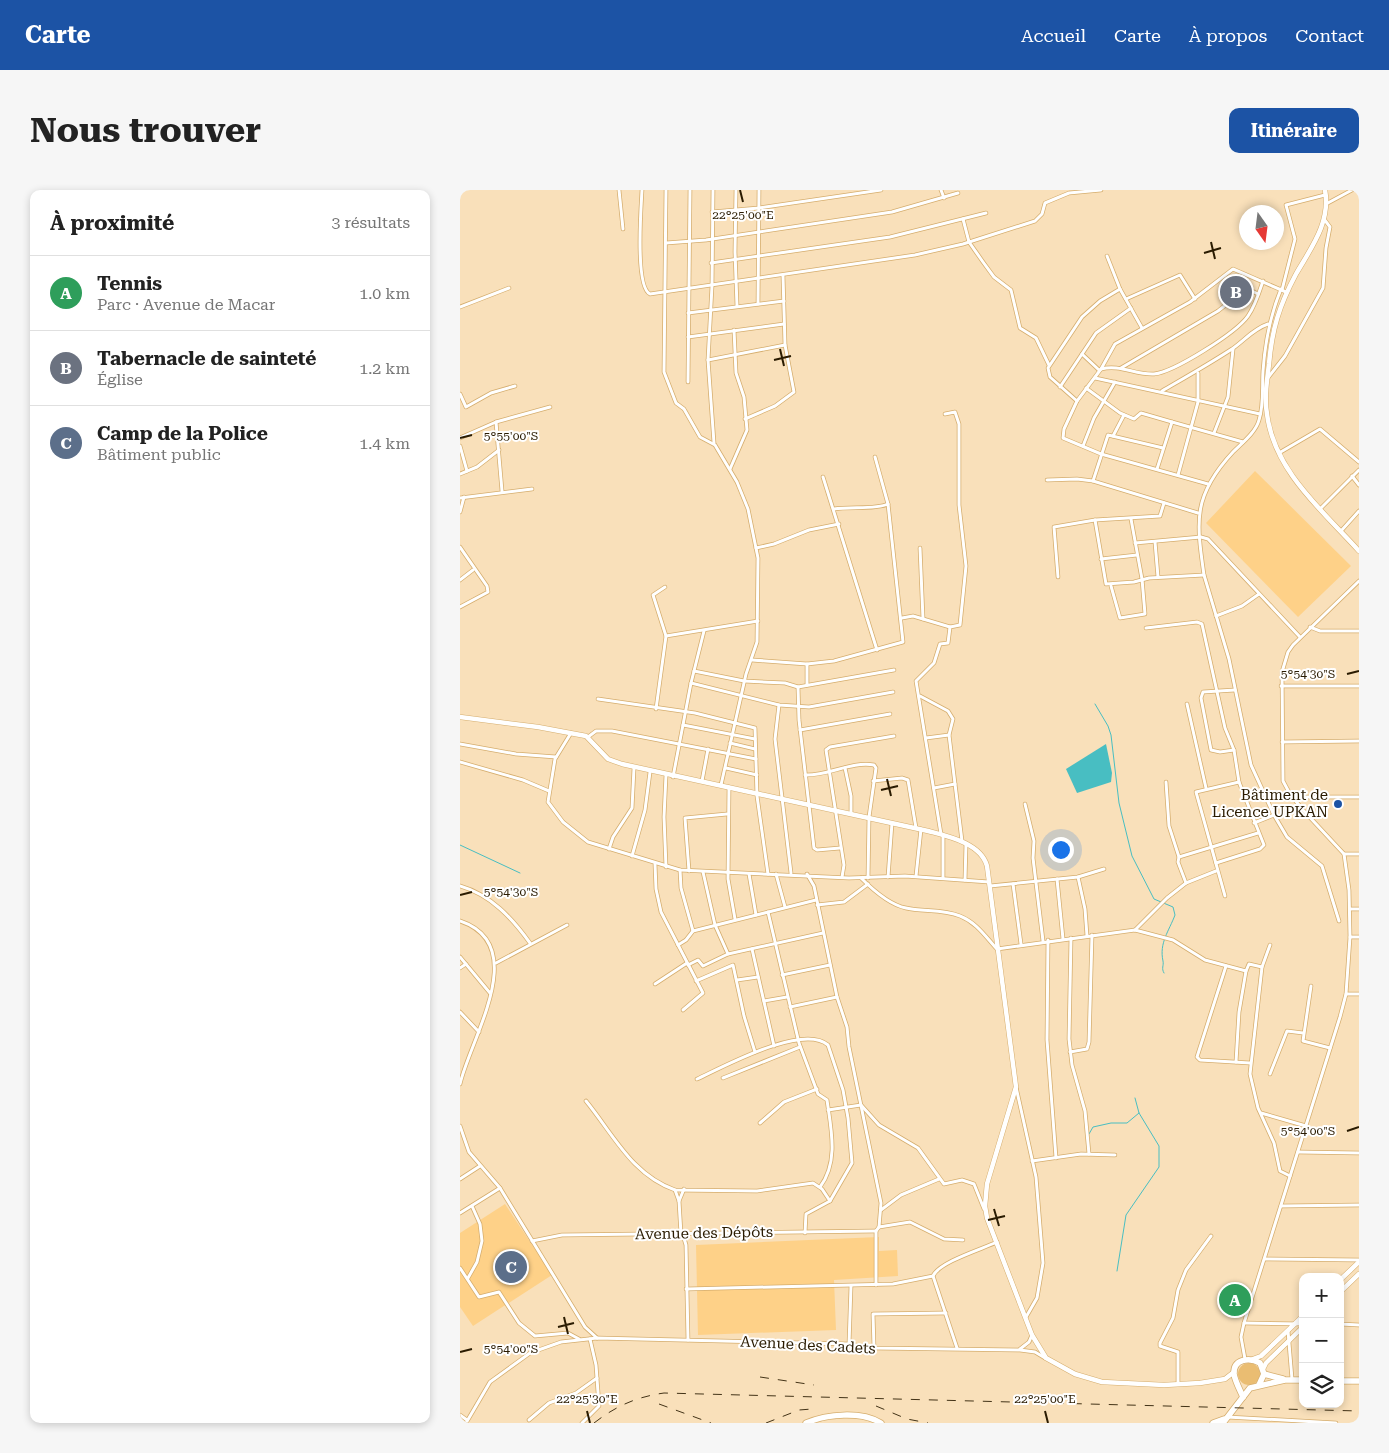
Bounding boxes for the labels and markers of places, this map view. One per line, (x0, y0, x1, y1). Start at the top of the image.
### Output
pin: B (1220, 273, 1252, 311)
place label: Bâtiment de Licence UPKAN (1212, 786, 1328, 821)
marker: Bâtiment de Licence UPKAN (1332, 798, 1344, 810)
pin: C (495, 1248, 527, 1286)
pin: A (1219, 1281, 1251, 1319)

